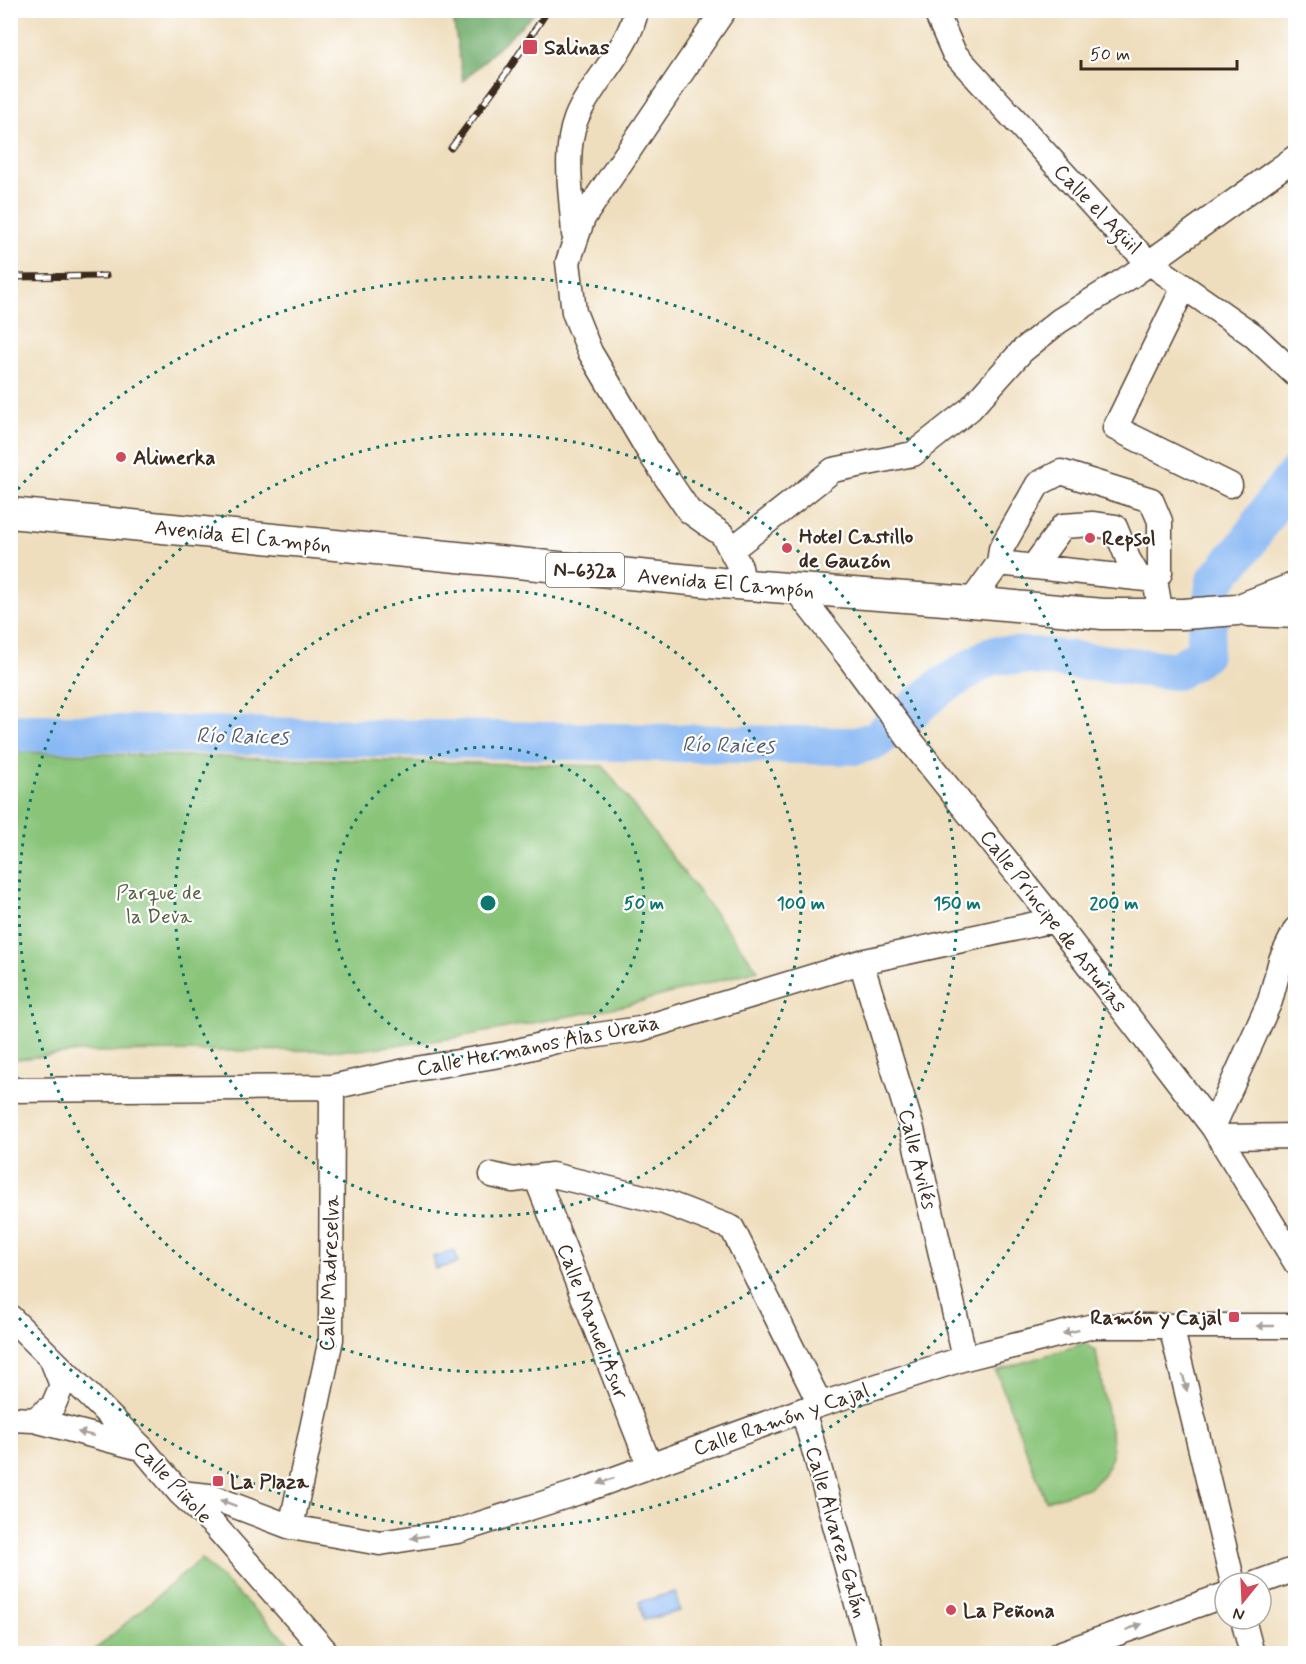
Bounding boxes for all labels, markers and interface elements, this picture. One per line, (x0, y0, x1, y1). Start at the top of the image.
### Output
scale bar (1081, 33, 1237, 71)
place label: Salinas (544, 34, 610, 62)
marker: Salinas (521, 38, 539, 56)
text: 50 m (1090, 43, 1130, 67)
street label: Calle el Agüil (1046, 158, 1147, 262)
place label: Alimerka (133, 444, 215, 472)
marker: Alimerka (114, 450, 128, 464)
street label: Avenida El Campón (153, 514, 333, 560)
place label: Hotel Castillo de Gauzón (799, 523, 914, 575)
place label: Repsol (1102, 525, 1156, 553)
marker: Repsol (1083, 531, 1097, 545)
marker: Hotel Castillo de Gauzón (780, 541, 794, 555)
road number: N-632a (546, 553, 624, 587)
street label: Avenida El Campón (636, 562, 816, 606)
water label: Río Raices (195, 722, 291, 752)
water label: Río Raices (681, 731, 777, 761)
street label: Calle Príncipe de Asturias (973, 824, 1133, 1019)
park label: Parque de la Deva (116, 879, 202, 931)
text: 50 m (624, 892, 664, 916)
text: 100 m (777, 892, 825, 916)
text: 150 m (933, 892, 981, 916)
text: 200 m (1089, 892, 1139, 916)
centre of rings (478, 893, 498, 913)
street label: Calle Hermanos Alas Ureña (414, 1009, 662, 1083)
street label: Calle Avilés (891, 1106, 943, 1212)
street label: Calle Madreselva (313, 1194, 347, 1352)
street label: Calle Manuel Asur (550, 1240, 635, 1403)
place label: Ramón y Cajal (1090, 1304, 1222, 1332)
marker: Ramón y Cajal (1227, 1310, 1241, 1324)
one-way arrow (1255, 1321, 1274, 1331)
one-way arrow (1062, 1327, 1080, 1337)
one-way arrow (1181, 1374, 1190, 1393)
street label: Calle Ramón y Cajal (690, 1377, 873, 1463)
one-way arrow (76, 1428, 95, 1438)
street label: Calle Piñole (127, 1435, 218, 1530)
street label: Calle Alvarez Galán (798, 1443, 874, 1621)
place label: La Plaza (230, 1468, 310, 1496)
marker: La Plaza (211, 1474, 225, 1488)
one-way arrow (597, 1477, 615, 1486)
one-way arrow (219, 1497, 237, 1507)
one-way arrow (410, 1532, 429, 1541)
north arrow (1213, 1571, 1273, 1631)
place label: La Peñona (963, 1597, 1055, 1625)
text: N (1231, 1602, 1247, 1625)
marker: La Peñona (944, 1603, 958, 1617)
one-way arrow (1125, 1622, 1143, 1631)

